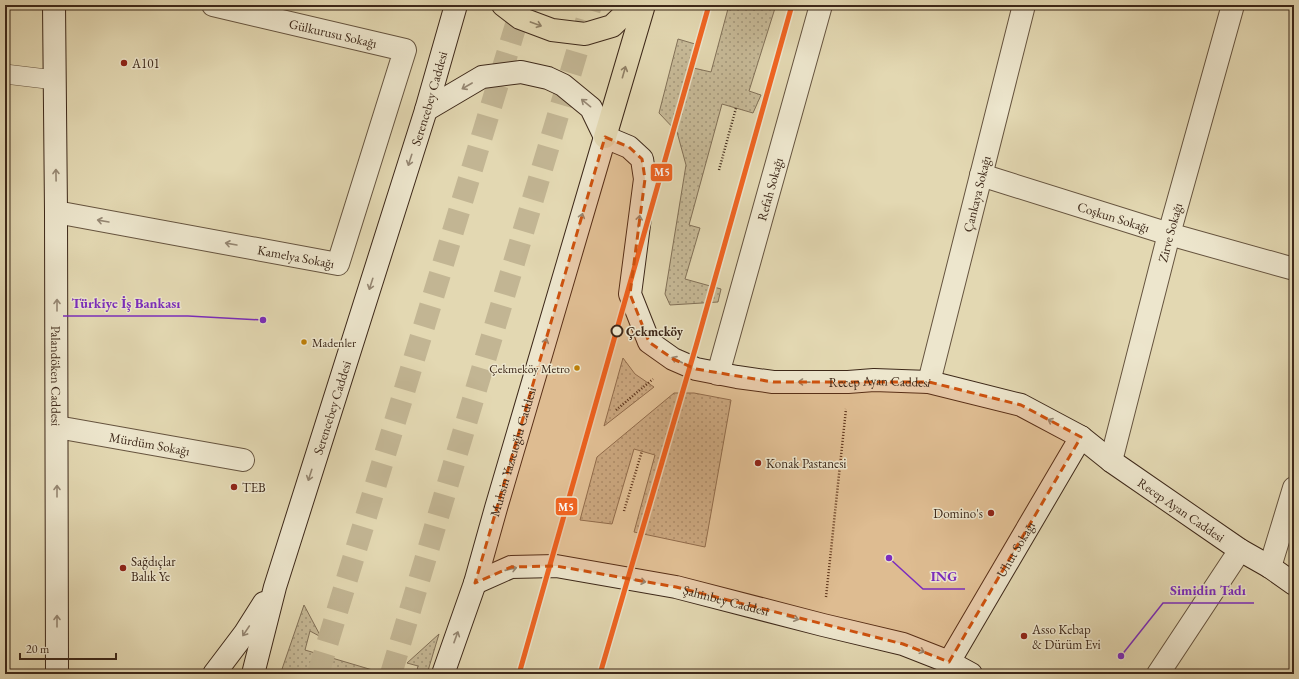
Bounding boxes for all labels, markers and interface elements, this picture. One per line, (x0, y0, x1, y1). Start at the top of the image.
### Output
street label: Gülkurusu Sokağı (287, 15, 378, 52)
one-way arrow (530, 21, 542, 29)
street label: Serencebey Caddesi (407, 49, 451, 148)
place label: A101 (131, 55, 160, 72)
marker: A101 (119, 58, 129, 68)
one-way arrow (621, 66, 628, 79)
one-way arrow (461, 82, 473, 90)
one-way arrow (580, 99, 591, 108)
one-way arrow (406, 154, 413, 167)
street label: Çankaya Sokağı (959, 154, 995, 234)
street label: Refah Sokağı (753, 156, 787, 223)
line badge: M5 (650, 163, 673, 182)
text: M5 (654, 165, 670, 179)
one-way arrow (52, 169, 60, 182)
street label: Coşkun Sokağı (1075, 198, 1152, 236)
street label: Zirve Sokağı (1154, 201, 1186, 264)
one-way arrow (578, 213, 585, 226)
one-way arrow (635, 215, 643, 228)
one-way arrow (97, 217, 110, 225)
one-way arrow (225, 240, 238, 248)
street label: Kamelya Sokağı (256, 241, 336, 272)
one-way arrow (367, 278, 374, 291)
callout: Türkiye İş Bankası (63, 290, 188, 316)
text: Türkiye İş Bankası (72, 294, 180, 312)
one-way arrow (53, 299, 61, 312)
place label: Çekmeköy (626, 323, 684, 340)
marker: Çekmeköy (610, 324, 624, 338)
street label: Palandöken Caddesi (47, 326, 64, 426)
place label: Madenler (312, 335, 356, 351)
marker: Madenler (299, 337, 309, 347)
one-way arrow (542, 338, 549, 351)
one-way arrow (671, 356, 683, 363)
street label: Serencebey Caddesi (309, 359, 355, 457)
place label: Çekmeköy Metro (489, 361, 570, 377)
marker: Çekmeköy Metro (572, 363, 582, 373)
street label: Recep Ayan Caddesi (829, 372, 933, 391)
one-way arrow (798, 378, 811, 386)
street label: Muhsin Yazıcıoğlu Caddesi (486, 385, 540, 519)
one-way arrow (1047, 417, 1059, 425)
street label: Mürdüm Sokağı (108, 428, 191, 459)
place label: Konak Pastanesi (766, 455, 847, 472)
marker: Konak Pastanesi (753, 458, 763, 468)
one-way arrow (306, 468, 313, 481)
street label: Recep Ayan Caddesi (1134, 474, 1228, 546)
place label: TEB (242, 479, 266, 496)
marker: TEB (229, 482, 239, 492)
one-way arrow (53, 485, 61, 498)
line badge: M5 (555, 497, 578, 516)
text: M5 (558, 500, 574, 514)
place label: Domino's (933, 505, 983, 522)
marker: Domino's (986, 508, 996, 518)
street label: Uhut Sokağı (993, 518, 1039, 580)
place label: Sağdıçlar Balık Ye (131, 553, 176, 585)
marker: Sağdıçlar Balık Ye (118, 563, 128, 573)
callout: ING (923, 563, 965, 589)
one-way arrow (505, 564, 518, 572)
text: ING (931, 567, 957, 585)
one-way arrow (633, 577, 646, 585)
callout: Simidin Tadı (1163, 577, 1254, 603)
street label: Şahinbey Caddesi (681, 581, 771, 620)
text: Simidin Tadı (1170, 581, 1246, 599)
one-way arrow (787, 614, 800, 622)
one-way arrow (53, 615, 61, 628)
place label: Asso Kebap & Dürüm Evi (1031, 621, 1101, 653)
one-way arrow (242, 625, 250, 636)
one-way arrow (453, 631, 460, 644)
marker: Asso Kebap & Dürüm Evi (1019, 631, 1029, 641)
scale bar (20, 635, 116, 661)
text: 20 m (26, 641, 50, 657)
one-way arrow (913, 647, 925, 654)

